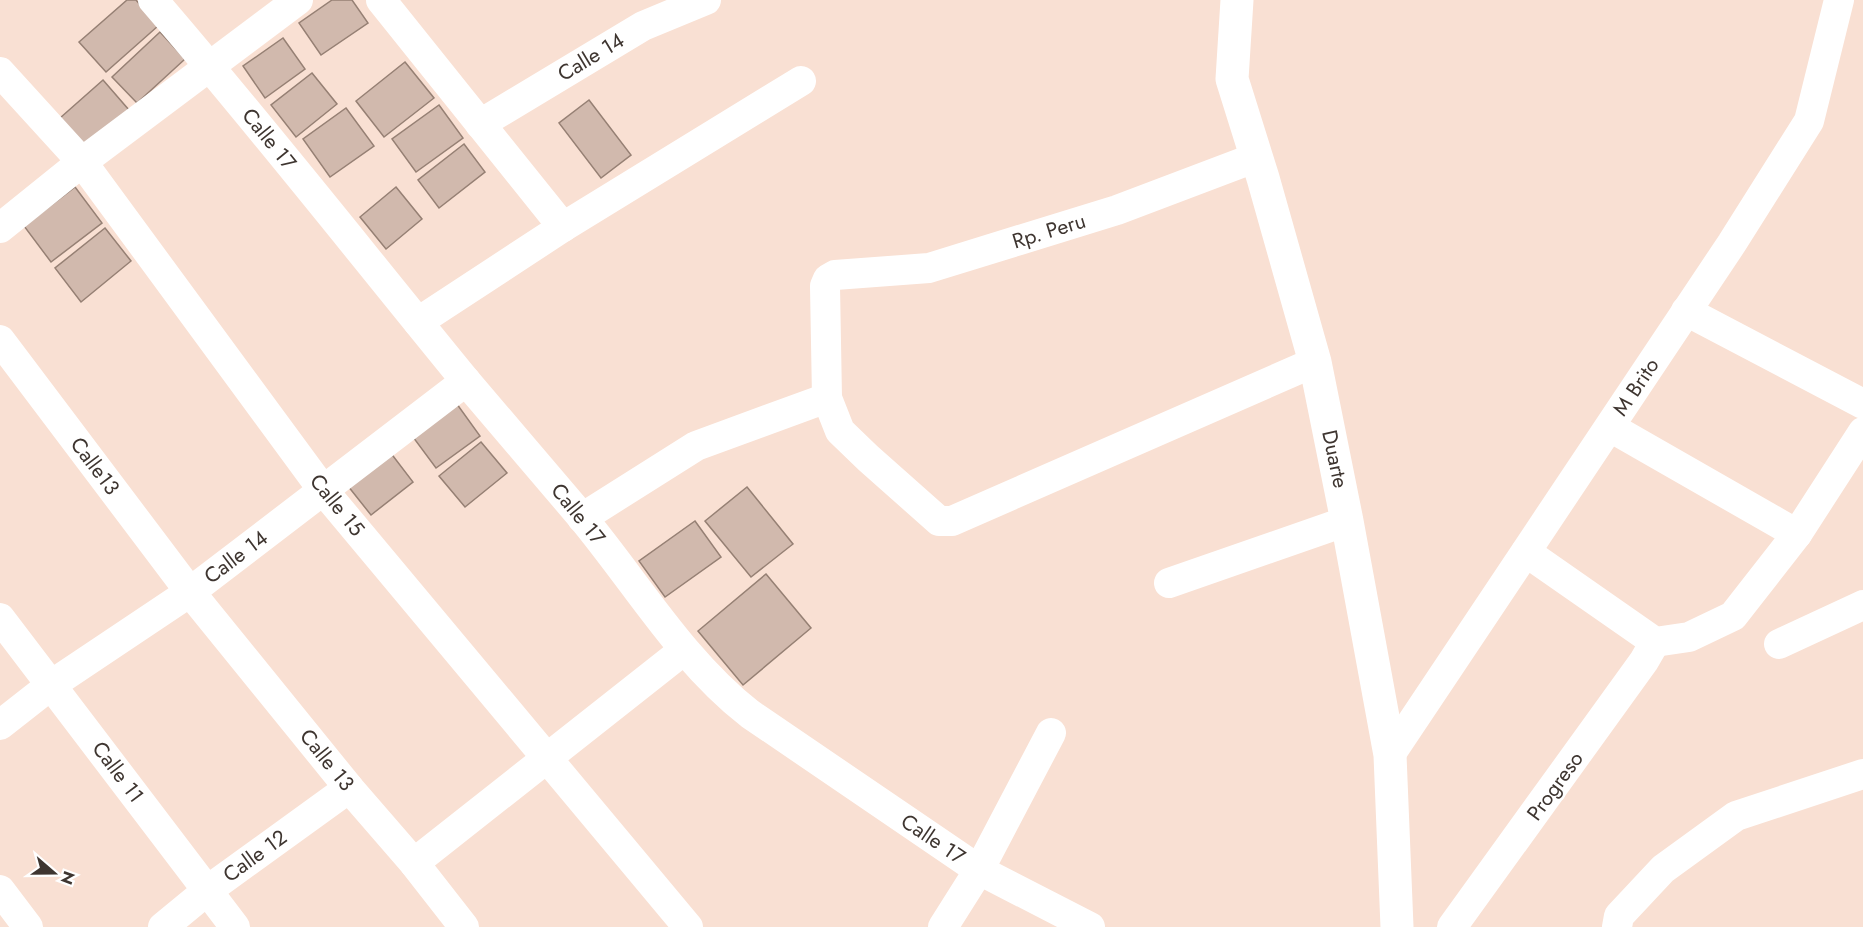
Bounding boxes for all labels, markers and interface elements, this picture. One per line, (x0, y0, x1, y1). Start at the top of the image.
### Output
street label: Calle 14 (552, 25, 630, 89)
street label: Calle 17 (235, 102, 303, 176)
street label: Rp. Peru (1009, 206, 1089, 256)
street label: M Brito (1606, 352, 1666, 422)
street label: Duarte (1314, 427, 1356, 491)
street label: Calle13 (63, 431, 127, 501)
street label: Calle 15 (303, 467, 371, 543)
street label: Calle 17 (544, 477, 612, 551)
street label: Calle 14 (198, 523, 274, 591)
street label: Calle 13 (293, 723, 361, 797)
street label: Calle 11 (85, 735, 151, 809)
street label: Progreso (1520, 745, 1590, 827)
street label: Calle 17 (895, 807, 971, 871)
street label: Calle 12 (217, 823, 293, 889)
north arrow (24, 843, 84, 903)
text: N (55, 868, 81, 888)

